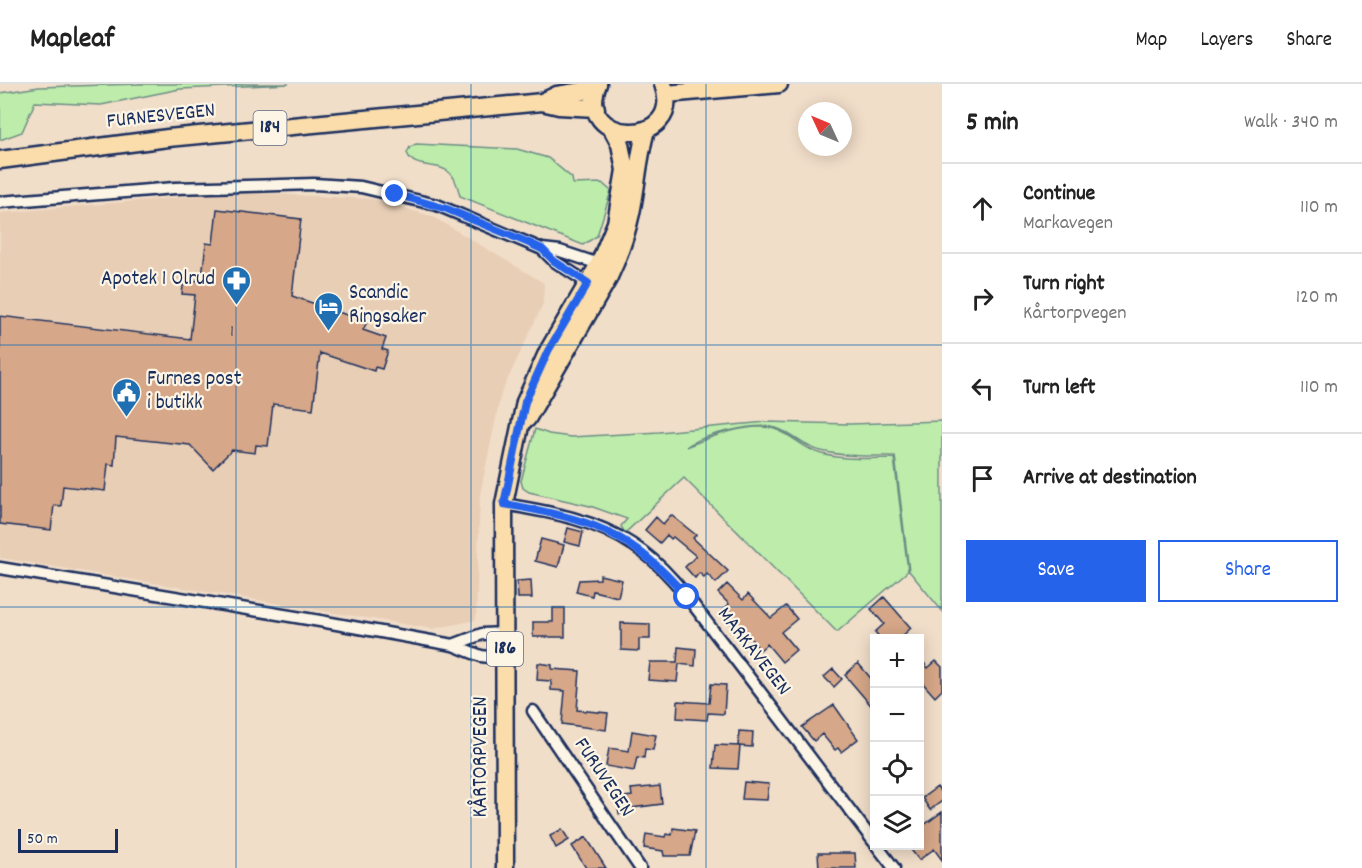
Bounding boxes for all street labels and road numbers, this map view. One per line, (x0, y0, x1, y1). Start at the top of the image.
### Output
street label: FURNESVEGEN (105, 96, 217, 138)
road number: 184 (254, 111, 286, 145)
street label: MARKAVEGEN (709, 601, 797, 703)
road number: 186 (487, 632, 523, 666)
street label: KÅRTORPVEGEN (467, 696, 497, 818)
street label: FURUVEGEN (565, 732, 641, 824)

